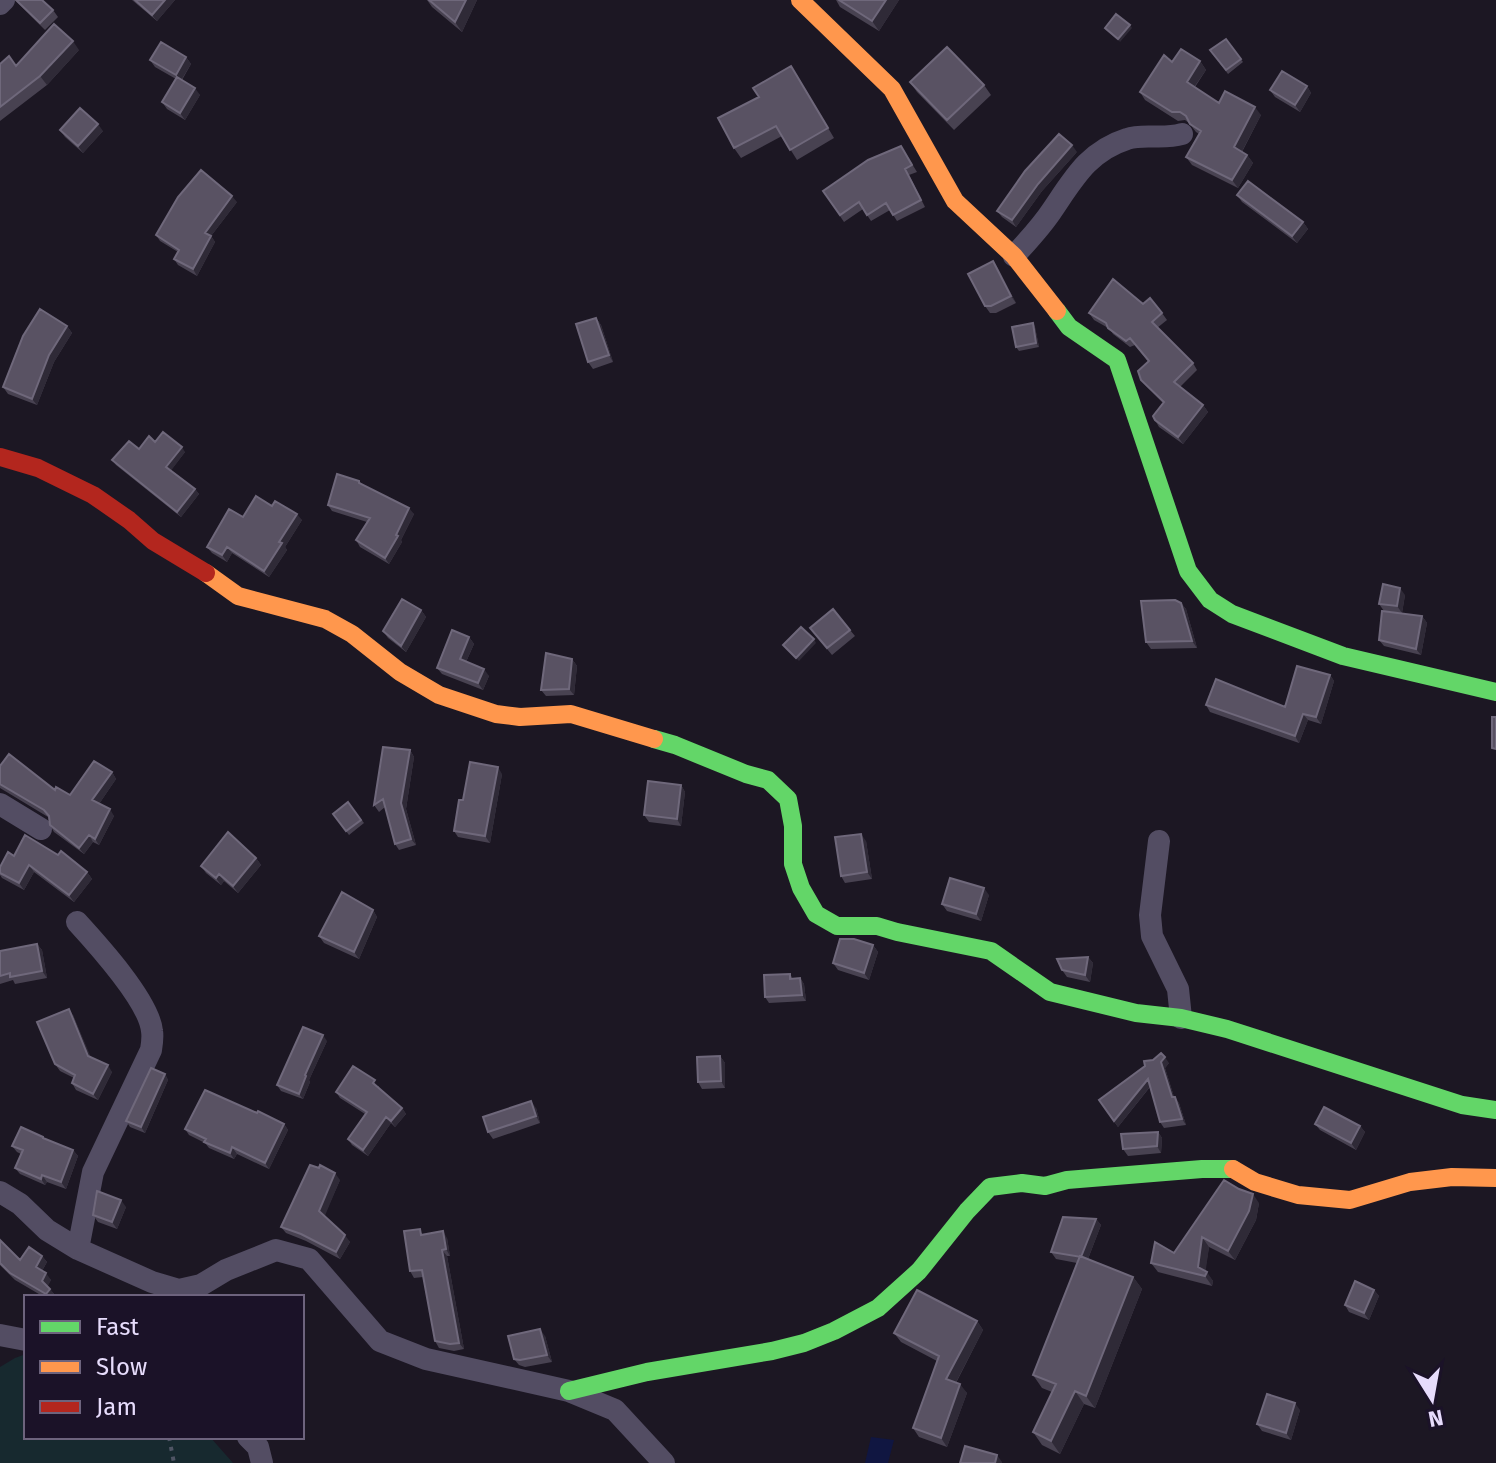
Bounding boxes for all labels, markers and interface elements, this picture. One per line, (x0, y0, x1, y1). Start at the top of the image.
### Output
legend (24, 1295, 304, 1439)
text: Fast (96, 1313, 139, 1341)
text: Slow (96, 1353, 147, 1381)
north arrow (1392, 1359, 1472, 1439)
text: Jam (96, 1393, 137, 1421)
text: N (1426, 1403, 1445, 1433)

